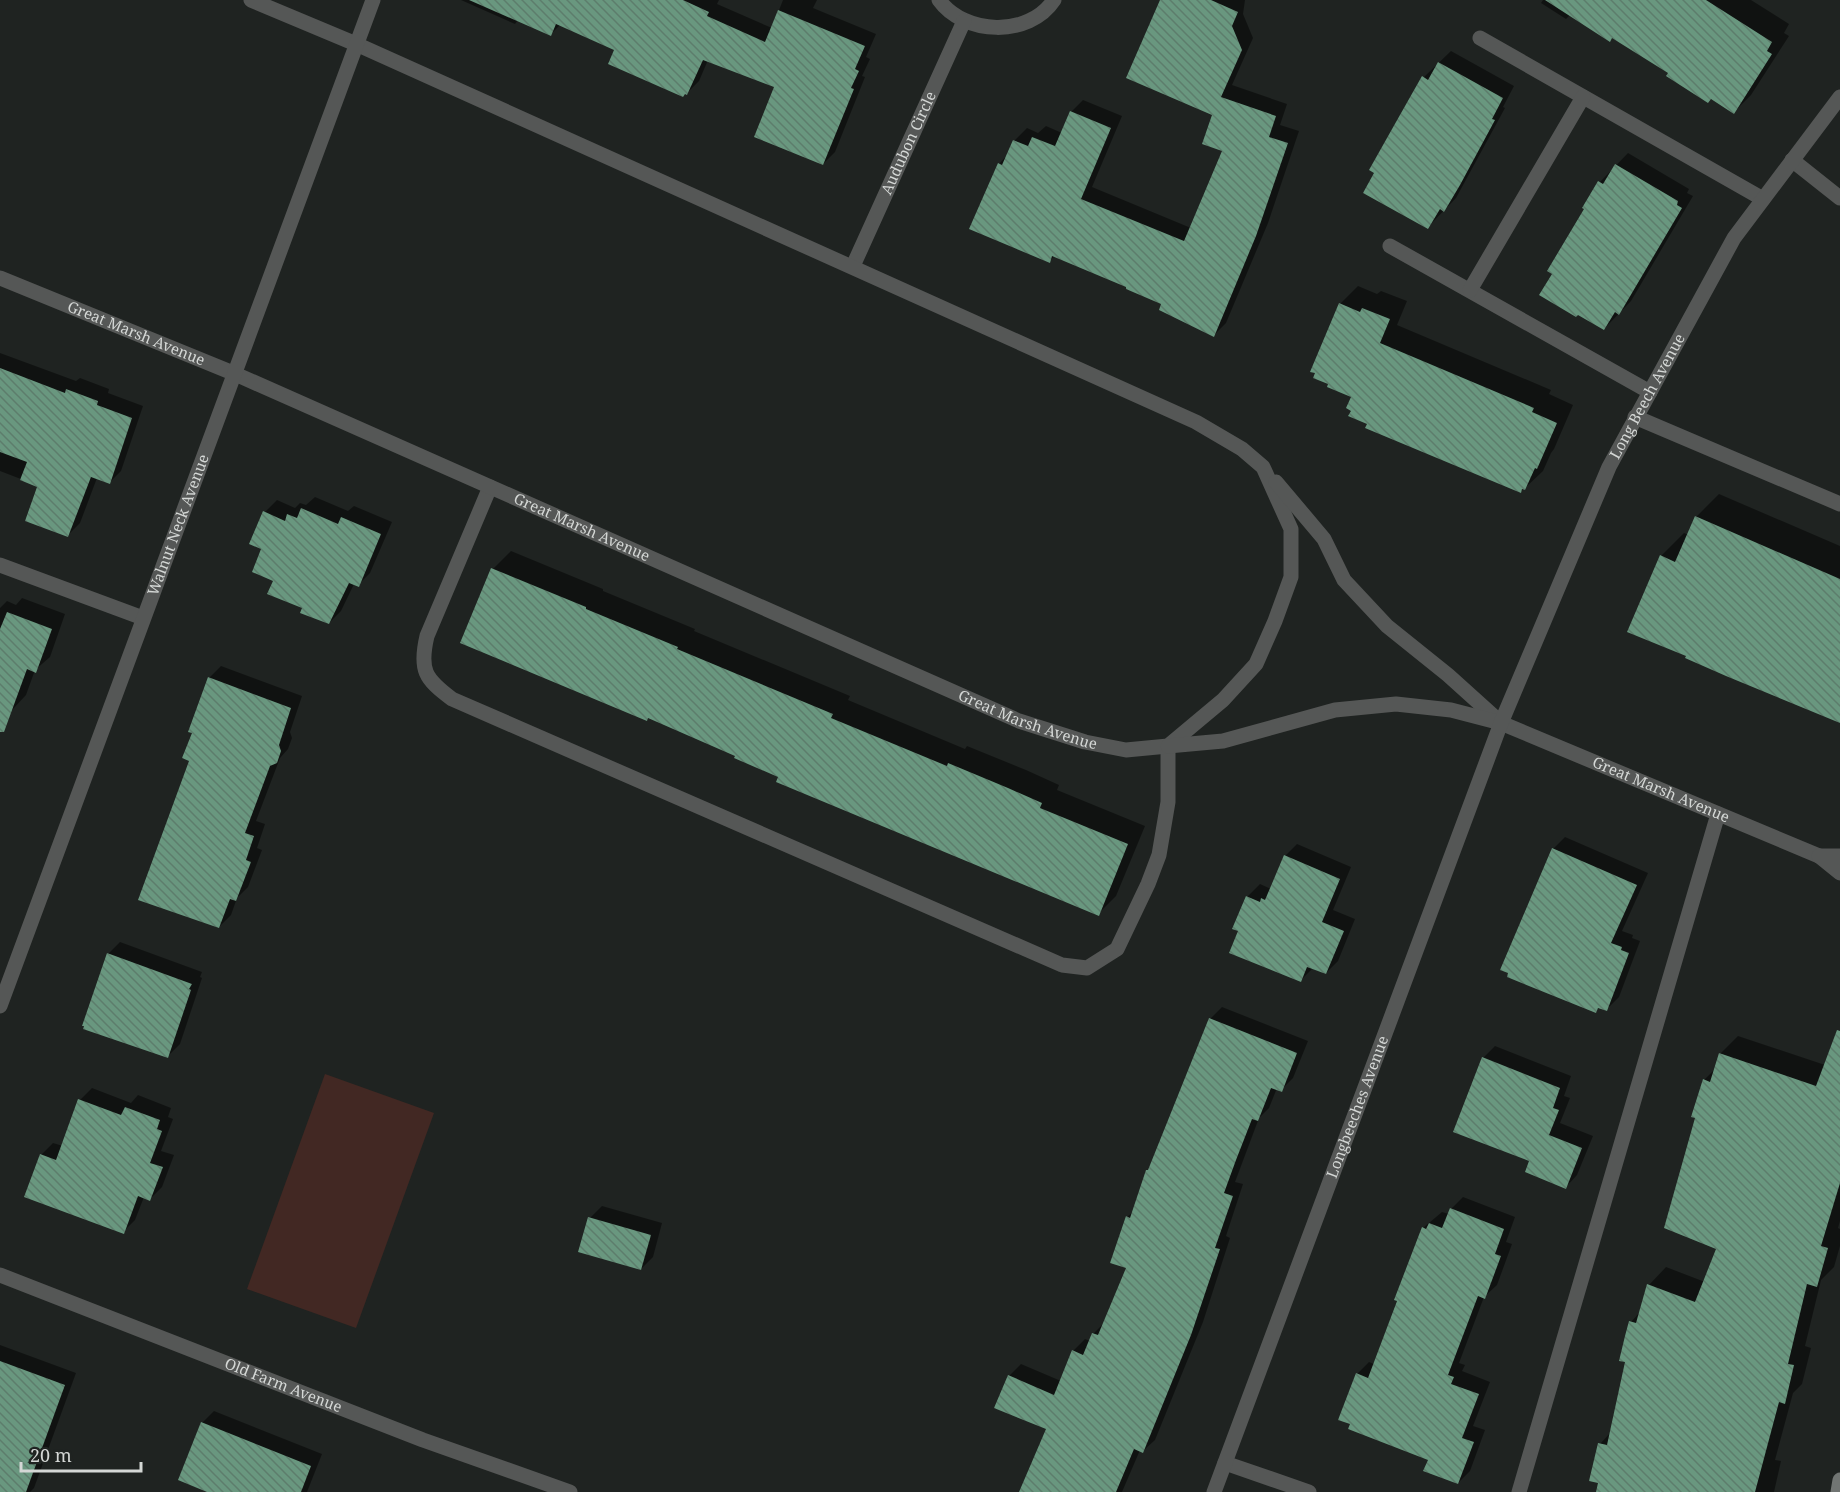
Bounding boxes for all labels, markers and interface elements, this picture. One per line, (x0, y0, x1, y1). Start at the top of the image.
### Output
street label: Audubon Circle (876, 88, 940, 197)
street label: Great Marsh Avenue (65, 296, 208, 370)
street label: Long Beech Avenue (1604, 330, 1689, 462)
street label: Walnut Neck Avenue (142, 451, 213, 598)
street label: Great Marsh Avenue (511, 488, 653, 565)
street label: Great Marsh Avenue (955, 684, 1099, 753)
street label: Great Marsh Avenue (1590, 751, 1733, 827)
street label: Longbeeches Avenue (1321, 1033, 1392, 1181)
street label: Old Farm Avenue (222, 1353, 345, 1416)
scale bar (21, 1435, 141, 1473)
text: 20 m (30, 1443, 72, 1467)

